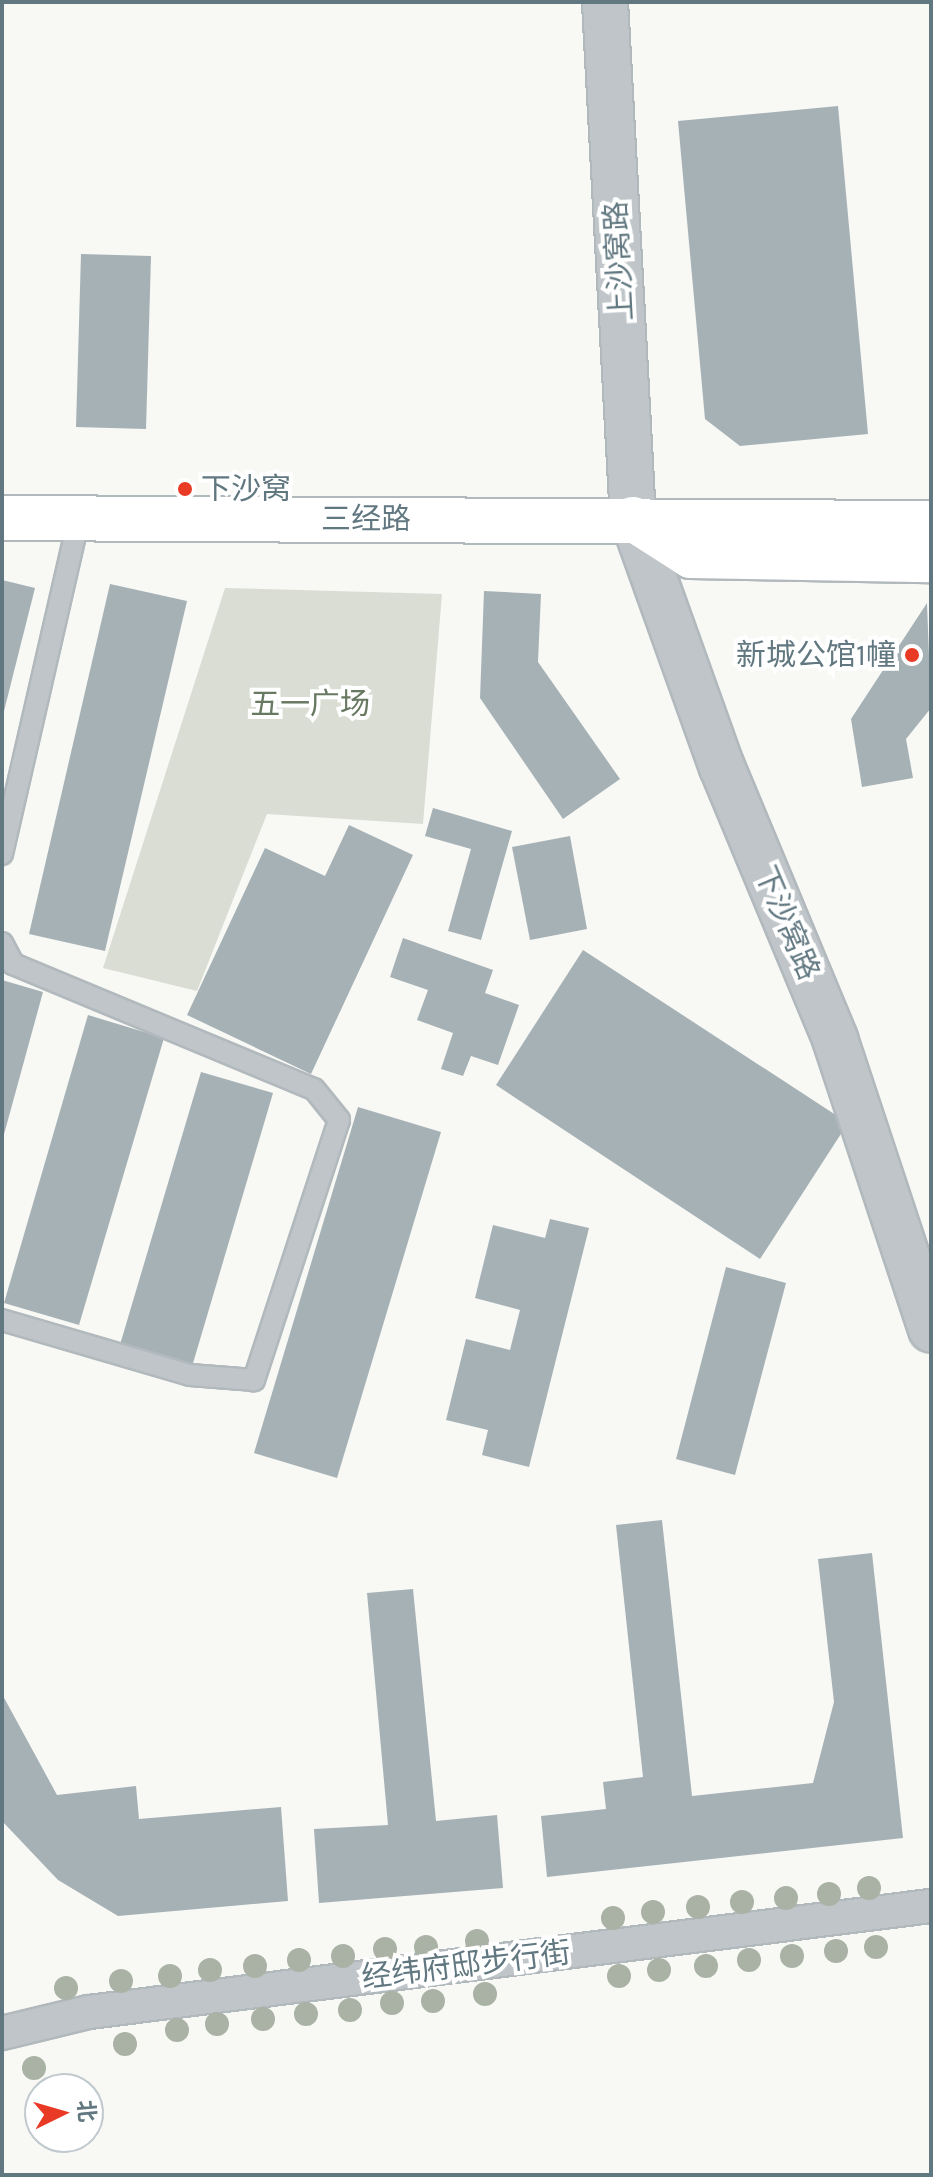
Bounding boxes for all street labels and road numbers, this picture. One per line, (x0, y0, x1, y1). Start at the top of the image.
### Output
street label: 上沙窝路 (598, 200, 640, 322)
street label: 三经路 (321, 501, 411, 537)
street label: 下沙窝路 (747, 861, 827, 985)
street label: 经纬府邸步行街 (360, 1934, 572, 1996)

